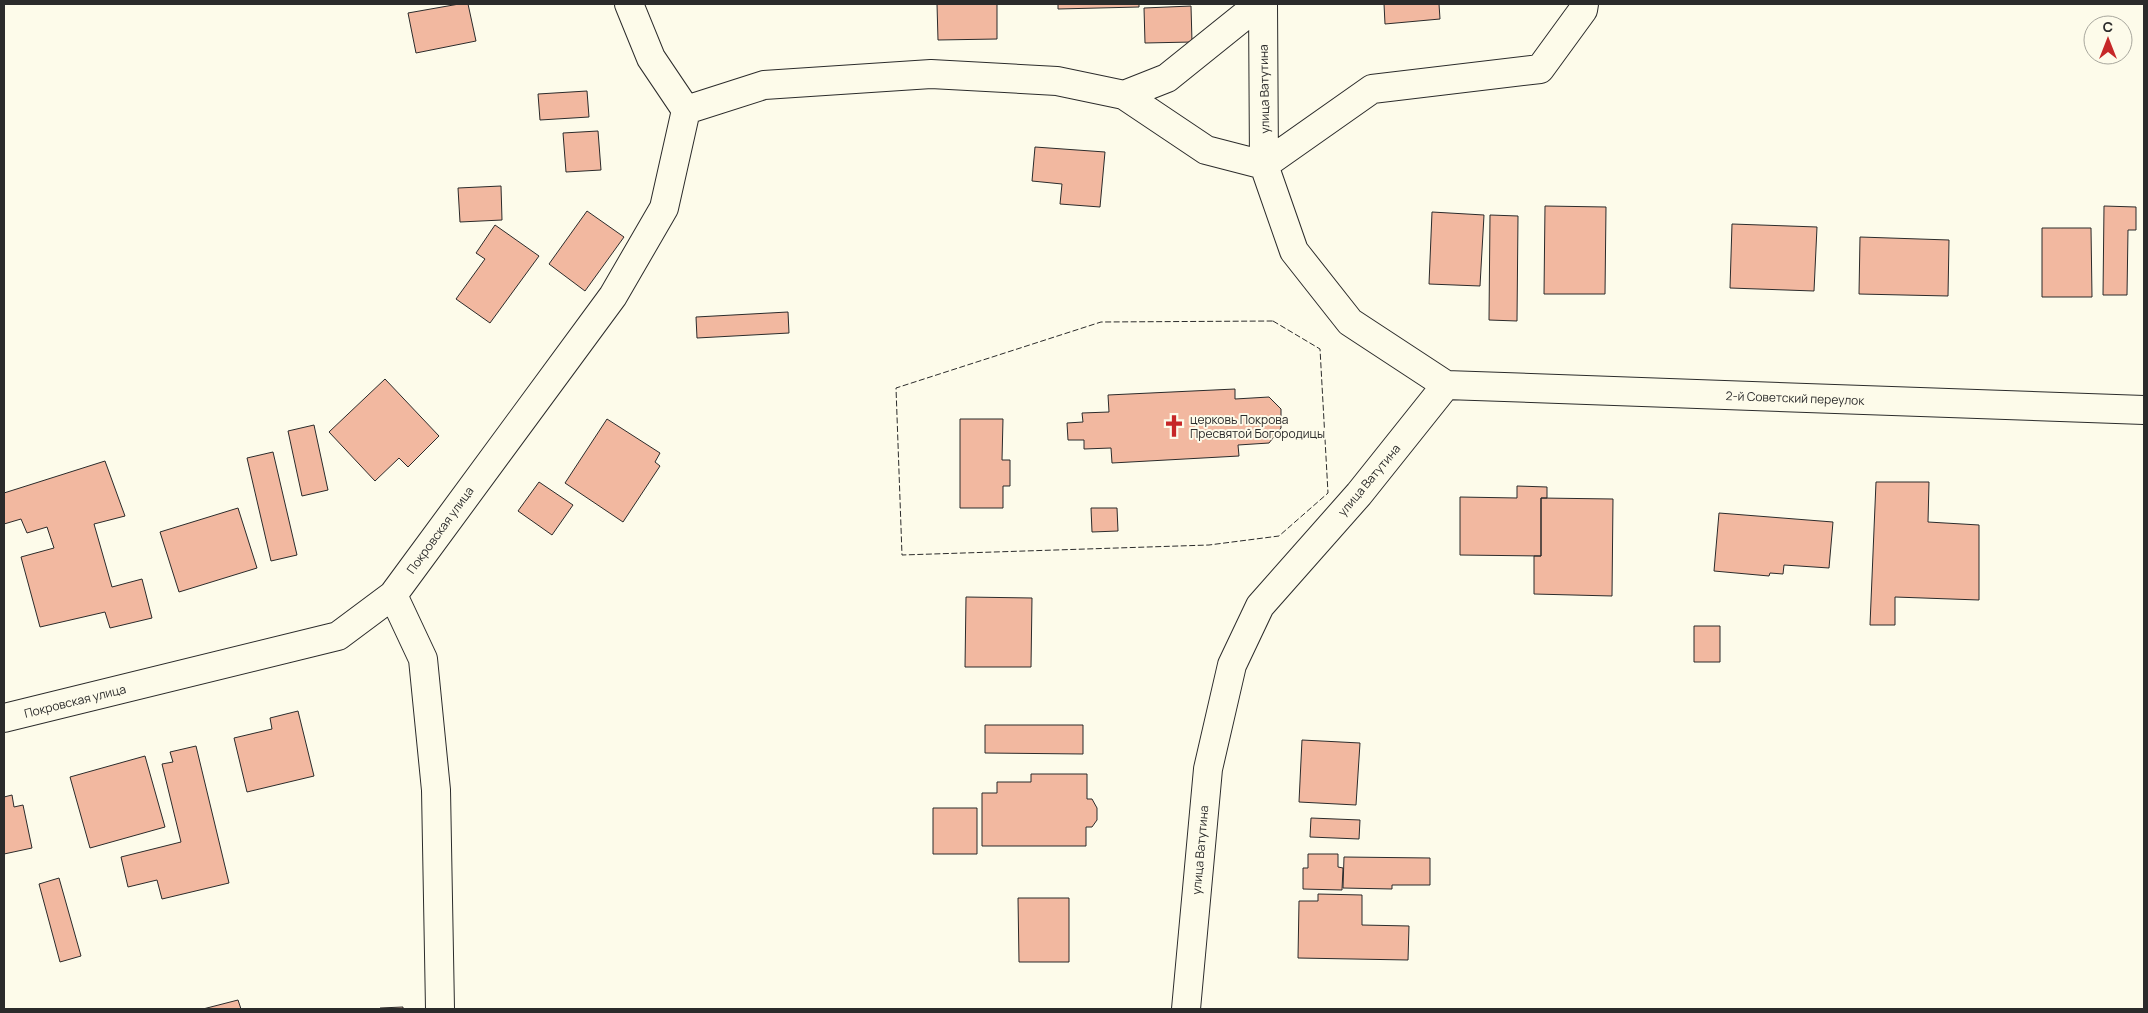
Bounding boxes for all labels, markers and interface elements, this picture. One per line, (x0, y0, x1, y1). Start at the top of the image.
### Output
north arrow (2083, 15, 2133, 65)
text: С (2103, 17, 2113, 36)
street label: улица Ватутина (1255, 44, 1273, 134)
street label: 2-й Советский переулок (1725, 387, 1866, 409)
place label: церковь Покрова Пресвятой Богородицы (1190, 411, 1325, 442)
church icon: церковь Покрова Пресвятой Богородицы (1161, 413, 1187, 439)
street label: улица Ватутина (1334, 440, 1404, 520)
street label: Покровская улица (403, 483, 477, 577)
street label: Покровская улица (22, 680, 128, 722)
street label: улица Ватутина (1188, 805, 1212, 895)

